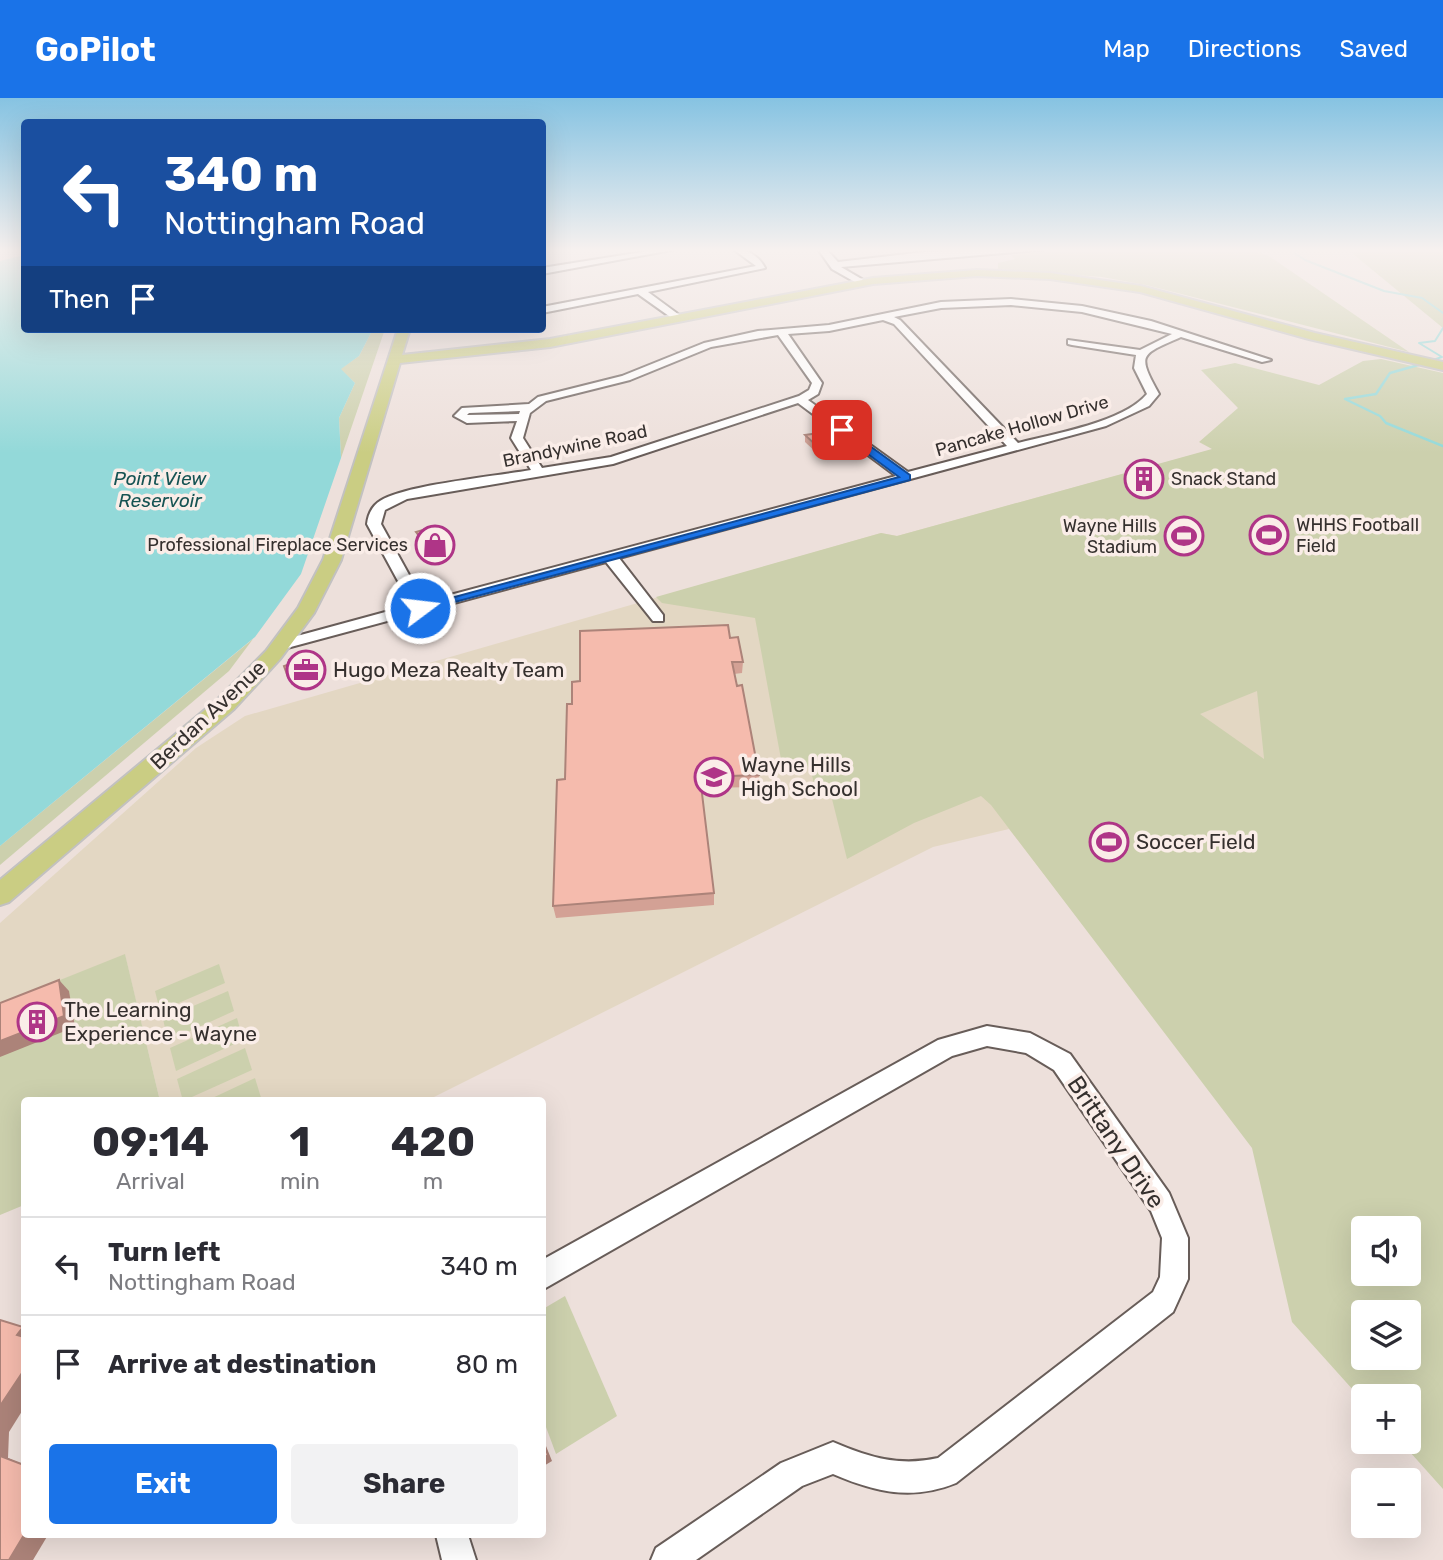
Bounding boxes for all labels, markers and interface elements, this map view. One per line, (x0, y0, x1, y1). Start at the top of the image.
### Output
text: GoPilot (35, 30, 156, 69)
text: Map (1103, 35, 1150, 63)
text: Directions (1188, 35, 1301, 63)
text: Saved (1339, 35, 1408, 63)
text: 340 m (164, 145, 318, 203)
icon: left (49, 147, 140, 238)
text: Nottingham Road (164, 204, 425, 242)
icon: arrive (124, 280, 162, 318)
text: Then (49, 284, 110, 315)
street label: Pancake Hollow Drive (933, 391, 1111, 461)
pin (812, 400, 872, 460)
icon: arrive (823, 411, 861, 449)
street label: Brandywine Road (501, 420, 649, 472)
building icon: Snack Stand (1123, 458, 1165, 500)
water label: Point View Reservoir (113, 467, 207, 512)
place label: Snack Stand (1171, 468, 1276, 490)
sports icon: WHHS Football Field (1248, 514, 1290, 556)
place label: WHHS Football Field (1296, 514, 1419, 557)
place label: Wayne Hills Stadium (1063, 515, 1157, 558)
sports icon: Wayne Hills Stadium (1163, 515, 1205, 557)
shop icon: Professional Fireplace Services (414, 524, 456, 566)
place label: Professional Fireplace Services (147, 534, 408, 556)
position arrow (383, 571, 457, 645)
office icon: Hugo Meza Realty Team (285, 649, 327, 691)
street label: Berdan Avenue (145, 655, 270, 774)
place label: Hugo Meza Realty Team (333, 657, 564, 682)
place label: Wayne Hills High School (741, 752, 858, 801)
school or university icon: Wayne Hills High School (693, 756, 735, 798)
sports icon: Soccer Field (1088, 821, 1130, 863)
place label: Soccer Field (1136, 829, 1255, 854)
place label: The Learning Experience - Wayne (64, 997, 257, 1046)
building icon: The Learning Experience - Wayne (16, 1001, 58, 1043)
street label: Brittany Drive (1062, 1071, 1170, 1213)
text: 09:14 (92, 1117, 209, 1167)
text: 1 (289, 1117, 310, 1167)
text: 420 (391, 1117, 475, 1167)
text: Arrival (116, 1167, 185, 1195)
text: min (280, 1167, 320, 1195)
text: m (423, 1167, 443, 1195)
map controls (1351, 1216, 1421, 1538)
button: sound (1351, 1216, 1421, 1286)
text: Turn left (108, 1237, 220, 1268)
icon: left (49, 1247, 87, 1285)
text: 340 m (440, 1251, 518, 1282)
text: Nottingham Road (108, 1268, 296, 1296)
button: layers (1351, 1300, 1421, 1370)
icon: arrive (49, 1345, 87, 1383)
text: Arrive at destination (108, 1349, 376, 1380)
text: 80 m (455, 1349, 518, 1380)
button: + (1351, 1384, 1421, 1454)
button: Exit (49, 1444, 277, 1524)
button: Share (291, 1444, 518, 1524)
button: − (1351, 1468, 1421, 1538)

